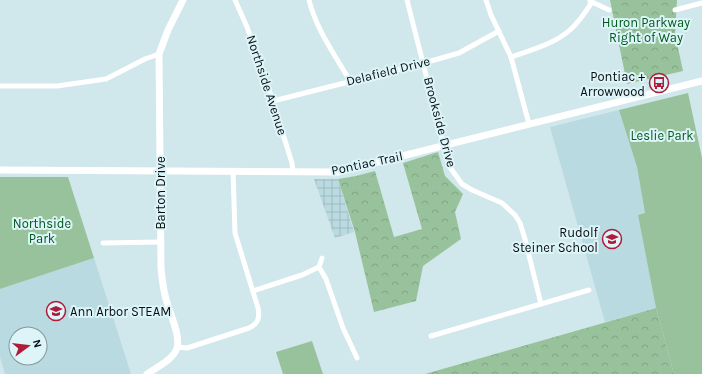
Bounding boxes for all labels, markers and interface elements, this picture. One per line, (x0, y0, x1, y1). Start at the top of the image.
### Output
park label: Huron Parkway Right of Way (602, 15, 690, 45)
street label: Northside Avenue (244, 33, 290, 137)
street label: Delafield Drive (345, 53, 432, 89)
place label: Pontiac + Arrowwood (580, 69, 645, 99)
bus stop icon: Pontiac + Arrowwood (648, 72, 670, 94)
street label: Brookside Drive (421, 75, 459, 169)
park label: Leslie Park (630, 128, 694, 143)
street label: Pontiac Trail (330, 148, 404, 178)
street label: Barton Drive (153, 156, 168, 230)
park label: Northside Park (13, 216, 72, 246)
place label: Rudolf Steiner School (512, 225, 599, 255)
school or university icon: Rudolf Steiner School (601, 228, 623, 250)
school or university icon: Ann Arbor STEAM (45, 300, 67, 322)
place label: Ann Arbor STEAM (70, 304, 171, 319)
north arrow (8, 326, 48, 366)
text: N (30, 338, 44, 349)

